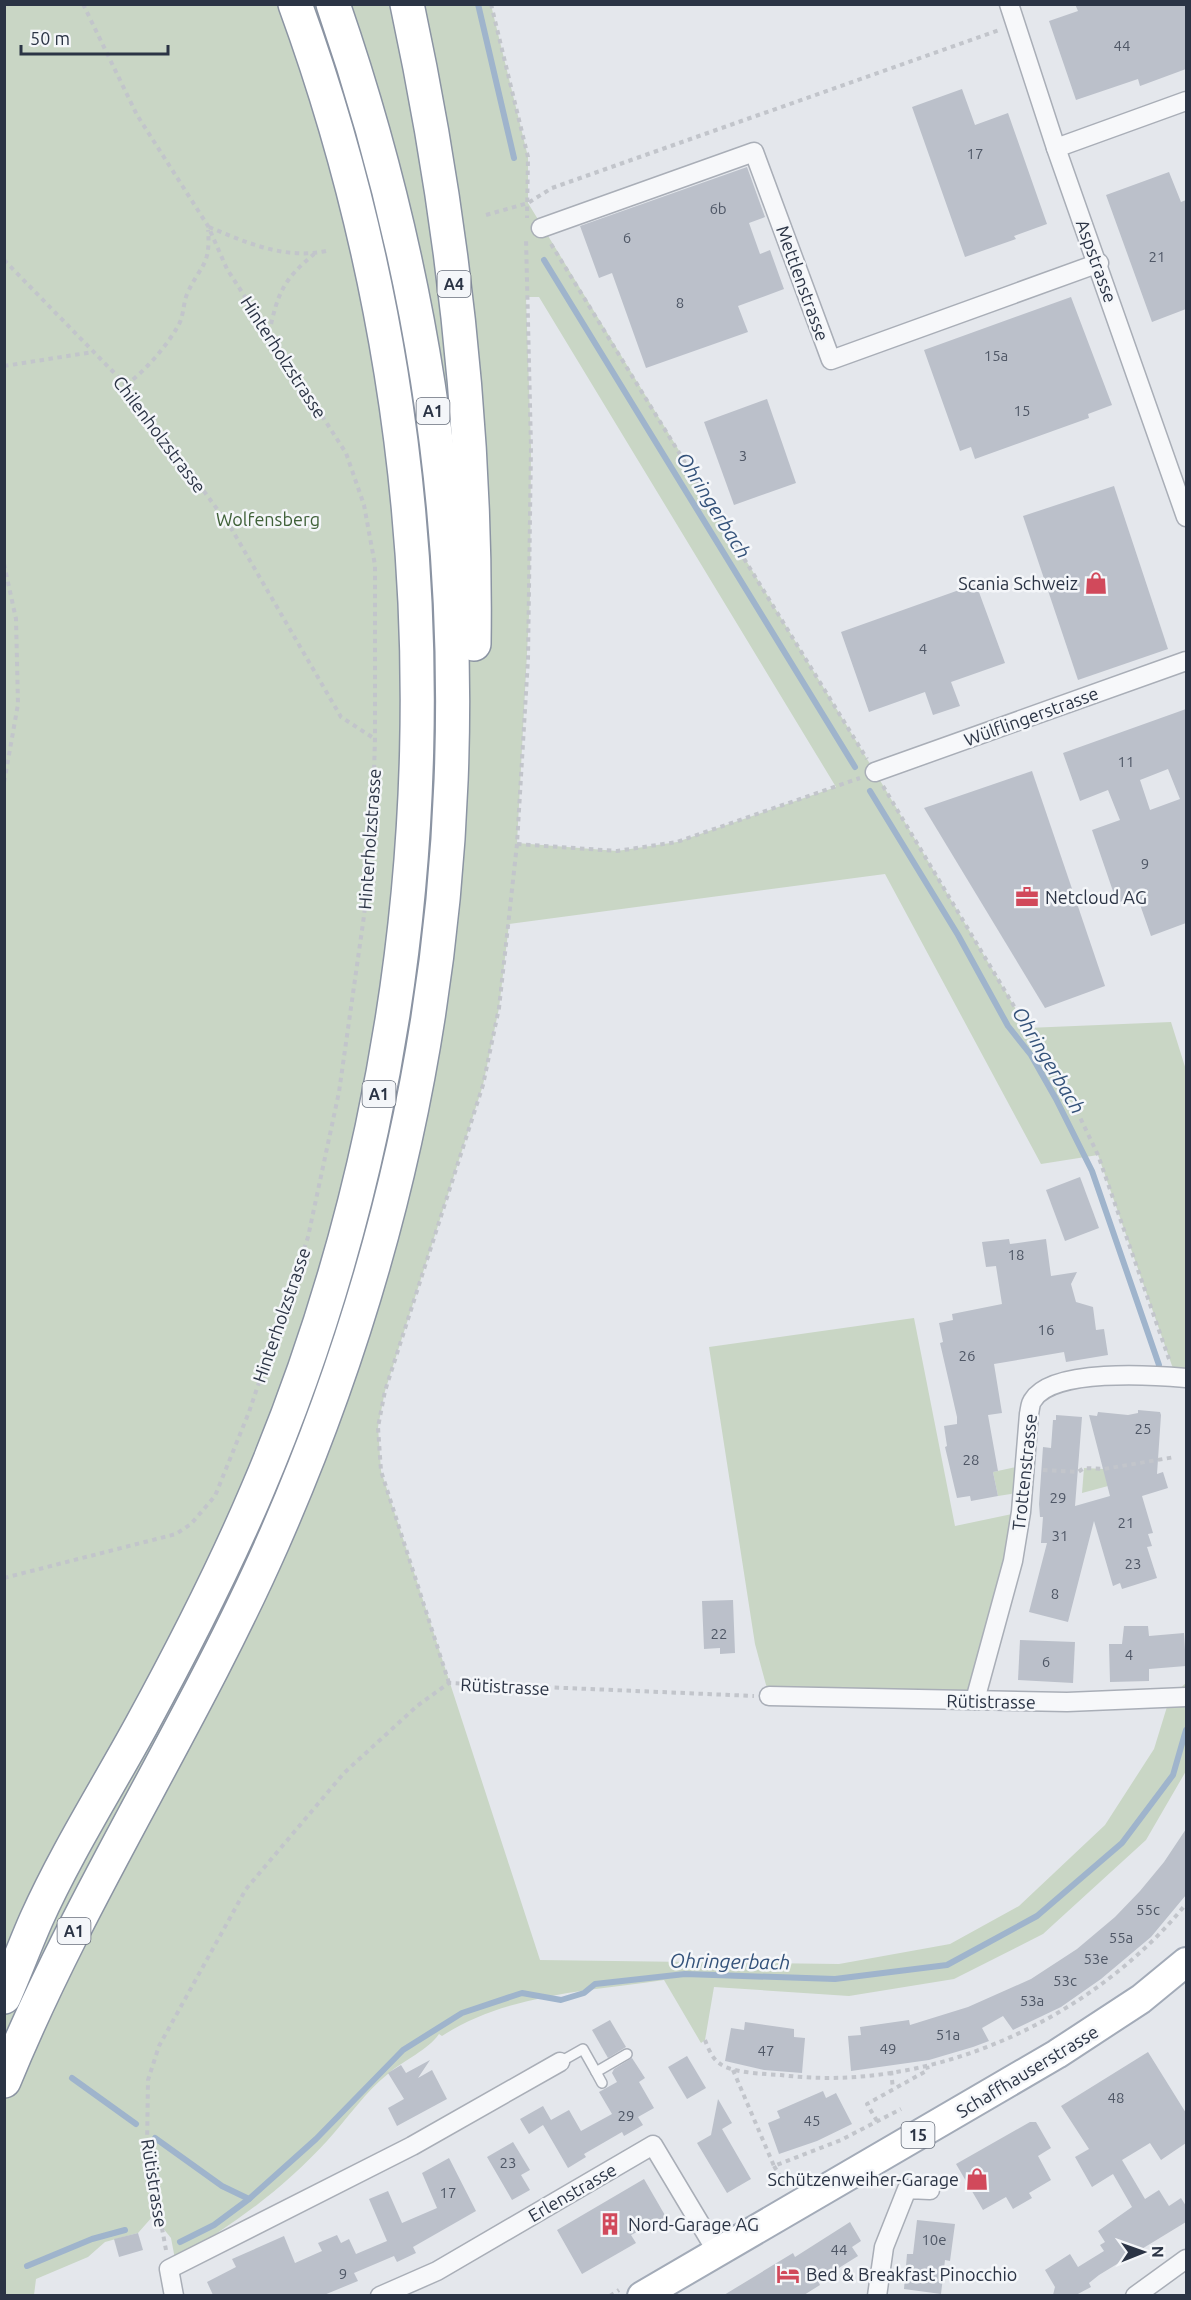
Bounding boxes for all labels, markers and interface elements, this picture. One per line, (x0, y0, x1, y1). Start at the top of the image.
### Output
scale bar (21, 18, 168, 56)
text: 50 m (30, 28, 70, 48)
house number: 44 (1114, 37, 1130, 54)
house number: 17 (967, 145, 983, 162)
house number: 6b (709, 200, 727, 217)
street label: Aspstrasse (1073, 217, 1121, 305)
street label: Mettlenstrasse (773, 223, 833, 343)
house number: 6 (623, 229, 631, 246)
house number: 21 (1149, 248, 1165, 265)
road number: A4 (438, 271, 470, 297)
street label: Hinterholzstrasse (237, 292, 331, 422)
house number: 8 (676, 294, 684, 311)
house number: 15a (984, 347, 1008, 364)
street label: Chilenholzstrasse (110, 372, 210, 496)
road number: A1 (416, 398, 450, 424)
house number: 15 (1014, 402, 1030, 419)
house number: 3 (739, 447, 747, 464)
water label: Ohringerbach (672, 448, 756, 562)
park label: Wolfensberg (216, 509, 320, 529)
shop icon: Scania Schweiz (1083, 570, 1109, 596)
place label: Scania Schweiz (958, 573, 1078, 593)
house number: 4 (919, 640, 927, 657)
street label: Wülflingerstrasse (961, 682, 1101, 750)
house number: 11 (1118, 753, 1134, 770)
street label: Hinterholzstrasse (354, 768, 384, 910)
house number: 9 (1141, 855, 1149, 872)
office icon: Netcloud AG (1014, 884, 1040, 910)
place label: Netcloud AG (1045, 887, 1147, 907)
water label: Ohringerbach (1008, 1002, 1090, 1118)
road number: A1 (362, 1081, 395, 1107)
street label: Hinterholzstrasse (249, 1245, 313, 1385)
house number: 18 (1008, 1246, 1024, 1263)
house number: 16 (1038, 1321, 1054, 1338)
house number: 26 (959, 1347, 975, 1364)
street label: Trottenstrasse (1008, 1412, 1040, 1532)
house number: 25 (1135, 1420, 1151, 1437)
house number: 28 (963, 1451, 979, 1468)
house number: 29 (1050, 1489, 1066, 1506)
house number: 21 (1118, 1514, 1134, 1531)
house number: 31 (1052, 1527, 1068, 1544)
house number: 23 (1125, 1555, 1141, 1572)
house number: 8 (1051, 1585, 1059, 1602)
house number: 22 (711, 1625, 727, 1642)
house number: 4 (1125, 1646, 1133, 1663)
house number: 6 (1042, 1653, 1050, 1670)
street label: Rütistrasse (460, 1674, 550, 1698)
street label: Rütistrasse (946, 1690, 1036, 1712)
house number: 55c (1136, 1901, 1160, 1918)
road number: A1 (58, 1918, 90, 1944)
house number: 55a (1109, 1929, 1133, 1946)
water label: Ohringerbach (669, 1948, 791, 1974)
house number: 53e (1083, 1950, 1109, 1967)
house number: 53c (1053, 1972, 1077, 1989)
house number: 53a (1020, 1992, 1044, 2009)
street label: Schaffhauserstrasse (952, 2021, 1102, 2121)
house number: 51a (936, 2026, 960, 2043)
house number: 49 (880, 2040, 896, 2057)
house number: 47 (758, 2042, 774, 2059)
house number: 48 (1108, 2089, 1124, 2106)
house number: 29 (618, 2107, 634, 2124)
house number: 45 (804, 2112, 820, 2129)
road number: 15 (902, 2122, 934, 2148)
street label: Rütistrasse (138, 2137, 172, 2229)
house number: 23 (500, 2154, 516, 2171)
street label: Erlenstrasse (524, 2159, 620, 2225)
shop icon: Schützenweiher-Garage (964, 2166, 990, 2192)
place label: Schützenweiher-Garage (768, 2169, 959, 2189)
house number: 17 (440, 2184, 456, 2201)
building icon: Nord-Garage AG (597, 2211, 623, 2237)
place label: Nord-Garage AG (628, 2214, 759, 2234)
north arrow (1113, 2222, 1173, 2282)
house number: 10e (921, 2231, 947, 2248)
house number: 44 (831, 2241, 847, 2258)
text: N (1149, 2246, 1167, 2258)
hotel icon: Bed & Breakfast Pinocchio (775, 2261, 801, 2287)
place label: Bed & Breakfast Pinocchio (806, 2264, 1017, 2284)
house number: 9 (339, 2265, 347, 2282)

